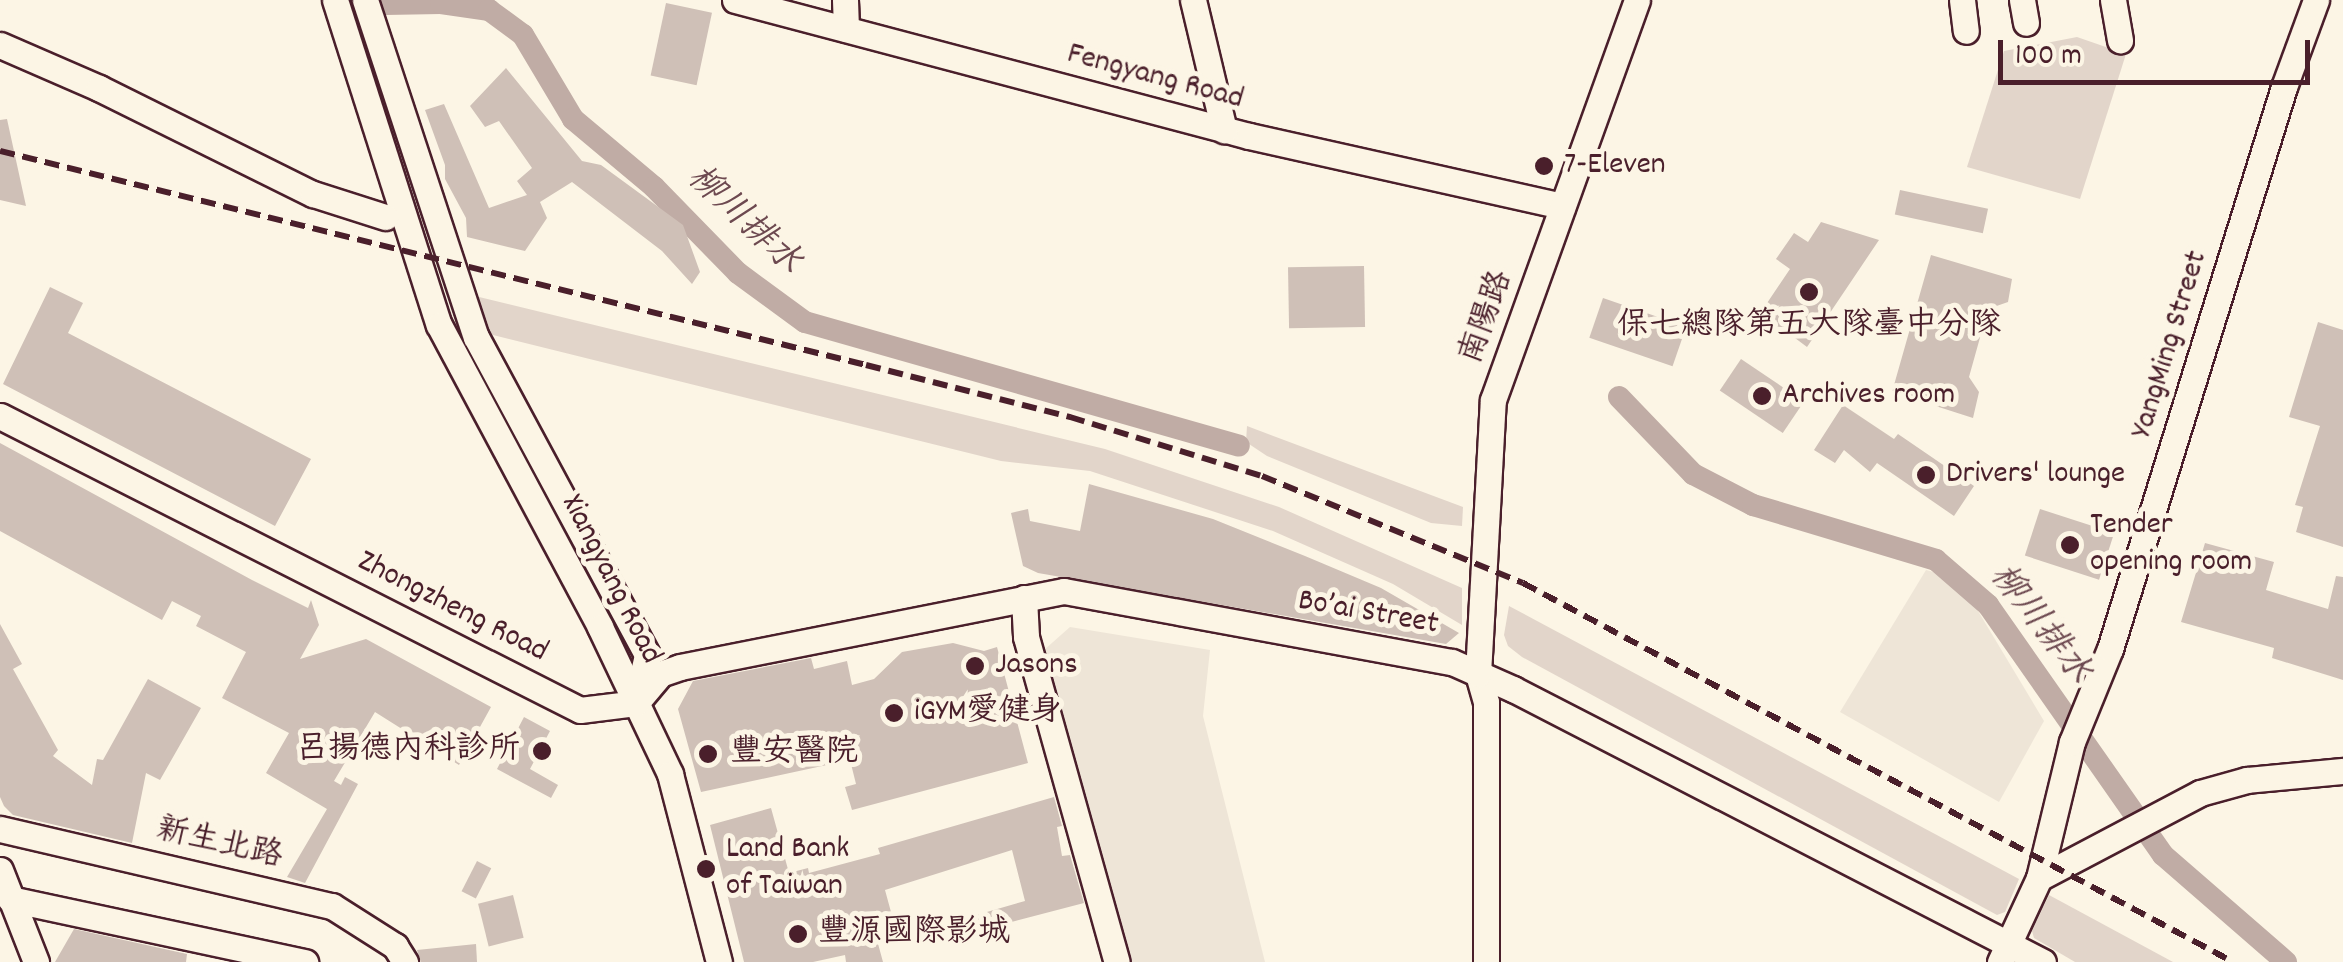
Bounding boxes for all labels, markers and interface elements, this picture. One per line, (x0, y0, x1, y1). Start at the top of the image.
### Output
scale bar (2003, 20, 2316, 82)
street label: Fengyang Road (1063, 36, 1247, 120)
text: 100 m (2015, 36, 2082, 79)
place label: 7-Eleven (1564, 147, 1666, 185)
marker: 7-Eleven (1533, 155, 1555, 177)
water label: 柳川排水 (677, 158, 809, 284)
street label: YangMing Street (2124, 247, 2218, 443)
street label: 南陽路 (1454, 266, 1522, 370)
marker: 保七總隊第五大隊臺中分隊 (1798, 281, 1820, 303)
place label: 保七總隊第五大隊臺中分隊 (1617, 308, 2001, 346)
place label: Archives room (1782, 377, 1955, 415)
marker: Archives room (1751, 385, 1773, 407)
place label: Drivers' lounge (1946, 456, 2125, 494)
marker: Drivers' lounge (1915, 464, 1937, 486)
street label: Xiangyang Road (551, 489, 669, 671)
place label: Tender opening room (2090, 508, 2252, 583)
marker: Tender opening room (2059, 534, 2081, 556)
street label: Zhongzheng Road (350, 544, 554, 672)
water label: 柳川排水 (1979, 557, 2099, 693)
street label: Bo’ai Street (1295, 583, 1441, 645)
place label: Jasons (995, 647, 1078, 685)
marker: Jasons (964, 655, 986, 677)
place label: iGYM愛健身 (914, 694, 1062, 732)
marker: iGYM愛健身 (883, 702, 905, 724)
place label: 呂揚德內科診所 (296, 732, 520, 770)
place label: 豐安醫院 (730, 735, 858, 773)
marker: 呂揚德內科診所 (529, 738, 555, 764)
marker: 豐安醫院 (695, 741, 721, 767)
street label: 新生北路 (152, 812, 286, 878)
place label: Land Bank of Taiwan (726, 832, 849, 907)
marker: Land Bank of Taiwan (695, 858, 717, 880)
place label: 豐源國際影城 (818, 915, 1010, 953)
marker: 豐源國際影城 (787, 923, 809, 945)

